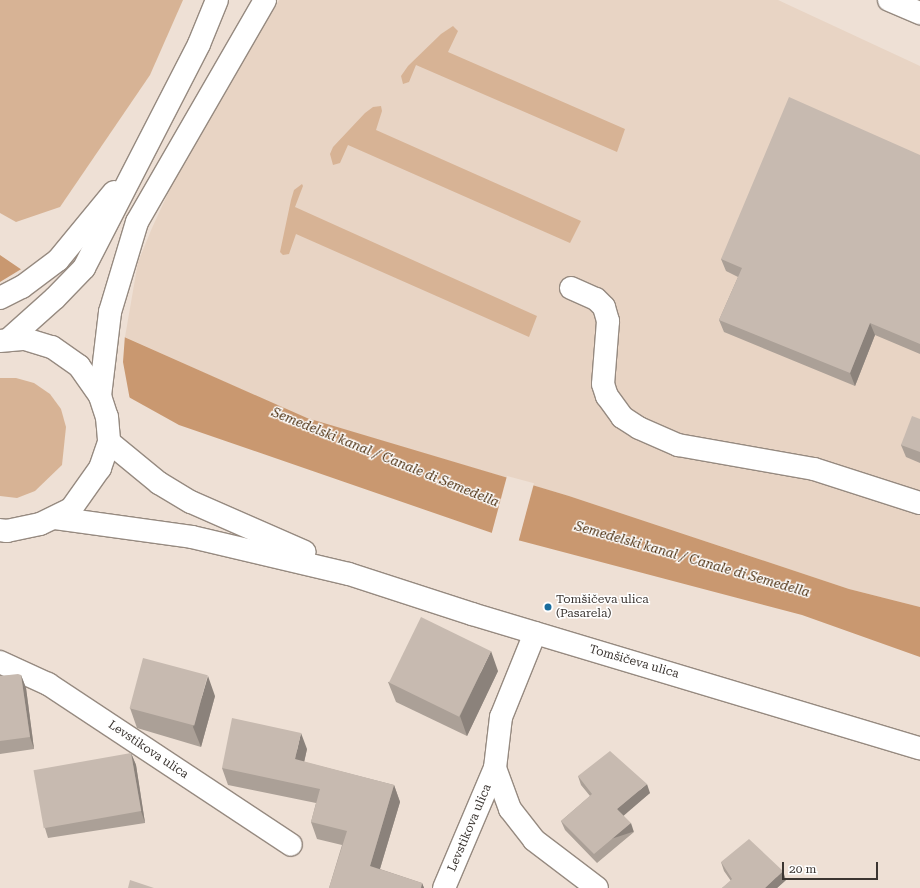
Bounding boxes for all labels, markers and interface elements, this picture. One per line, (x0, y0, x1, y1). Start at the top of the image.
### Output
water label: Semedelski kanal / Canale di Semedella (269, 405, 501, 511)
water label: Semedelski kanal / Canale di Semedella (573, 519, 811, 601)
place label: Tomšičeva ulica (Pasarela) (556, 593, 649, 621)
marker: Tomšičeva ulica (Pasarela) (543, 602, 553, 612)
street label: Tomšičeva ulica (587, 642, 681, 682)
street label: Levstikova ulica (105, 718, 191, 782)
street label: Levstikova ulica (445, 782, 495, 874)
scale bar (784, 854, 880, 880)
text: 20 m (789, 862, 816, 876)

